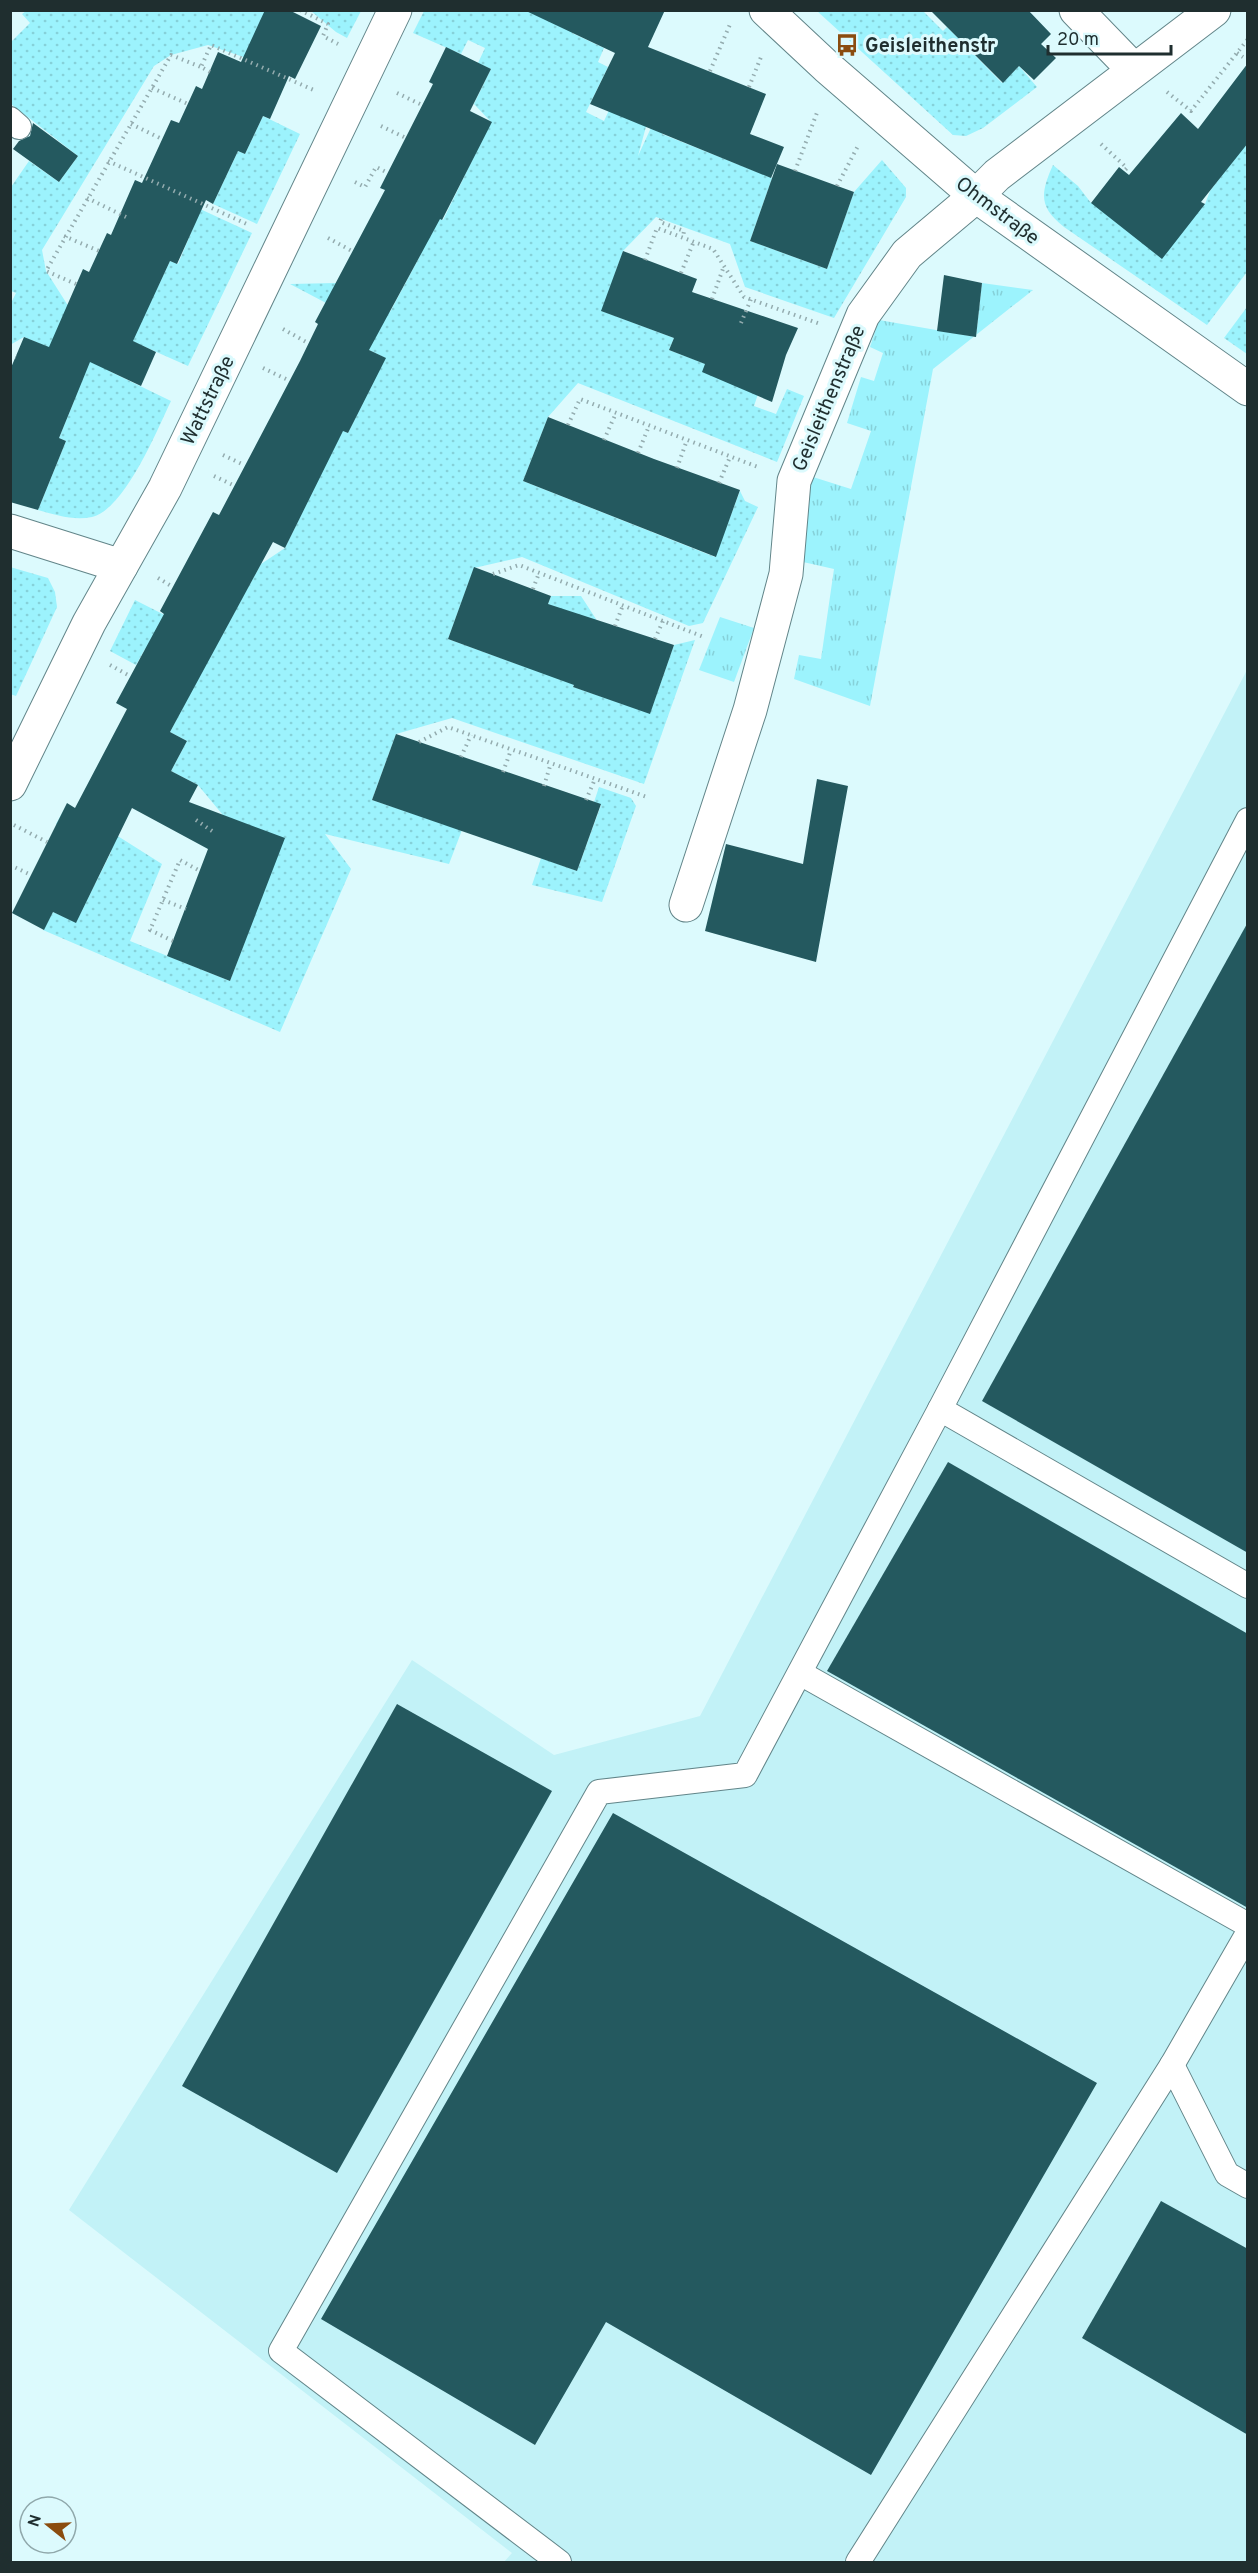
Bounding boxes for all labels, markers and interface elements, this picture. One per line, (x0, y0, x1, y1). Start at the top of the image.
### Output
scale bar (1048, 18, 1171, 56)
text: 20 m (1057, 29, 1099, 52)
bus stop icon: Geisleithenstr (834, 32, 860, 58)
place label: Geisleithenstr (865, 34, 996, 60)
street label: Ohmstraße (950, 172, 1044, 252)
street label: Geisleithenstraße (787, 322, 872, 476)
street label: Wattstraße (176, 352, 242, 450)
north arrow (18, 2495, 78, 2555)
text: N (24, 2512, 47, 2530)

